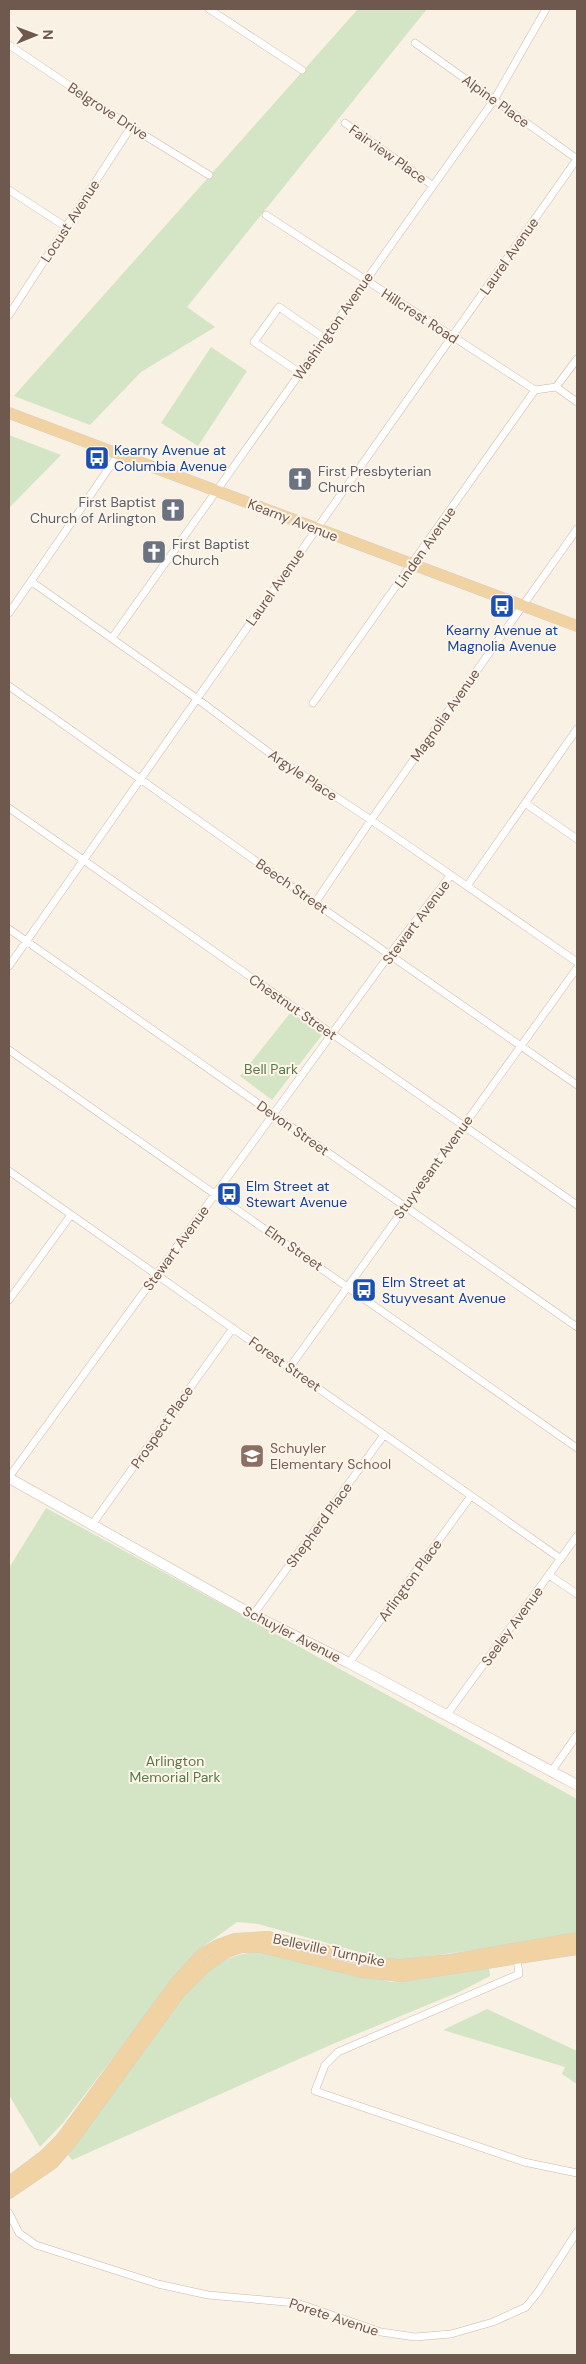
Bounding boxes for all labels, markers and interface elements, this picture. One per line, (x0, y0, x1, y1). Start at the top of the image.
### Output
north arrow (10, 10, 60, 60)
text: N (39, 30, 57, 40)
street label: Alpine Place (459, 70, 533, 132)
street label: Belgrove Drive (64, 78, 152, 144)
street label: Fairview Place (346, 121, 430, 187)
street label: Locust Avenue (37, 176, 103, 266)
street label: Laurel Avenue (476, 214, 542, 298)
street label: Washington Avenue (289, 269, 377, 383)
street label: Hillcrest Road (378, 284, 462, 348)
place label: Kearny Avenue at Columbia Avenue (114, 441, 227, 475)
bus stop icon: Kearny Avenue at Columbia Avenue (84, 445, 110, 471)
place label: First Presbyterian Church (318, 462, 431, 496)
church icon: First Presbyterian Church (287, 466, 313, 492)
place label: First Baptist Church of Arlington (30, 493, 156, 527)
street label: Kearny Avenue (245, 495, 341, 546)
church icon: First Baptist Church of Arlington (160, 497, 186, 523)
street label: Linden Avenue (390, 503, 460, 591)
place label: First Baptist Church (172, 535, 250, 569)
church icon: First Baptist Church (141, 539, 167, 565)
street label: Laurel Avenue (242, 545, 308, 629)
bus stop icon: Kearny Avenue at Magnolia Avenue (489, 593, 515, 619)
place label: Kearny Avenue at Magnolia Avenue (446, 621, 558, 655)
street label: Magnolia Avenue (406, 665, 484, 765)
street label: Argyle Place (265, 745, 341, 805)
street label: Beech Street (253, 855, 331, 917)
street label: Stewart Avenue (378, 876, 454, 968)
street label: Chestnut Street (246, 970, 340, 1044)
park label: Bell Park (244, 1060, 298, 1078)
street label: Devon Street (253, 1097, 333, 1159)
street label: Stuyvesant Avenue (389, 1112, 477, 1222)
place label: Elm Street at Stewart Avenue (246, 1177, 347, 1211)
bus stop icon: Elm Street at Stewart Avenue (216, 1181, 242, 1207)
street label: Stewart Avenue (139, 1202, 213, 1294)
street label: Elm Street (261, 1221, 327, 1275)
place label: Elm Street at Stuyvesant Avenue (382, 1273, 506, 1307)
bus stop icon: Elm Street at Stuyvesant Avenue (351, 1277, 377, 1303)
street label: Forest Street (245, 1333, 325, 1395)
street label: Prospect Place (127, 1382, 197, 1472)
place label: Schuyler Elementary School (270, 1439, 391, 1473)
school or university icon: Schuyler Elementary School (239, 1443, 265, 1469)
street label: Shepherd Place (282, 1479, 356, 1571)
street label: Arlington Place (374, 1535, 446, 1625)
street label: Seeley Avenue (477, 1583, 547, 1669)
street label: Schuyler Avenue (240, 1602, 344, 1666)
park label: Arlington Memorial Park (129, 1752, 221, 1786)
street label: Belleville Turnpike (271, 1929, 387, 1971)
street label: Porete Avenue (287, 2294, 381, 2340)

